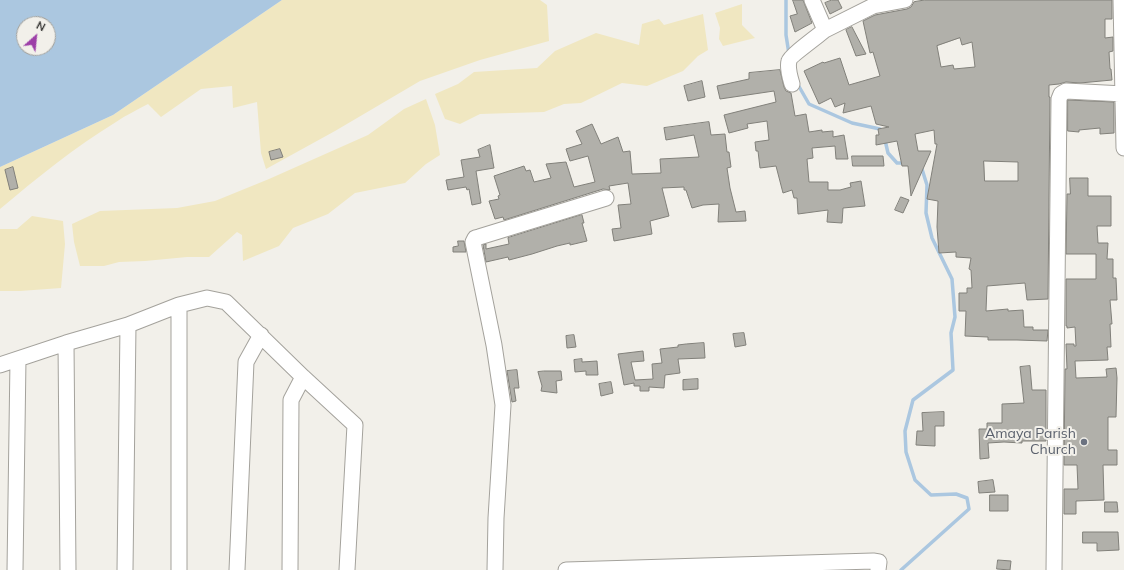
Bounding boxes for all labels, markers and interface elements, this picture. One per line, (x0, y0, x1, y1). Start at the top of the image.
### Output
north arrow (16, 16, 56, 56)
text: N (34, 18, 48, 34)
place label: Amaya Parish Church (985, 426, 1076, 458)
marker: Amaya Parish Church (1079, 437, 1089, 447)

